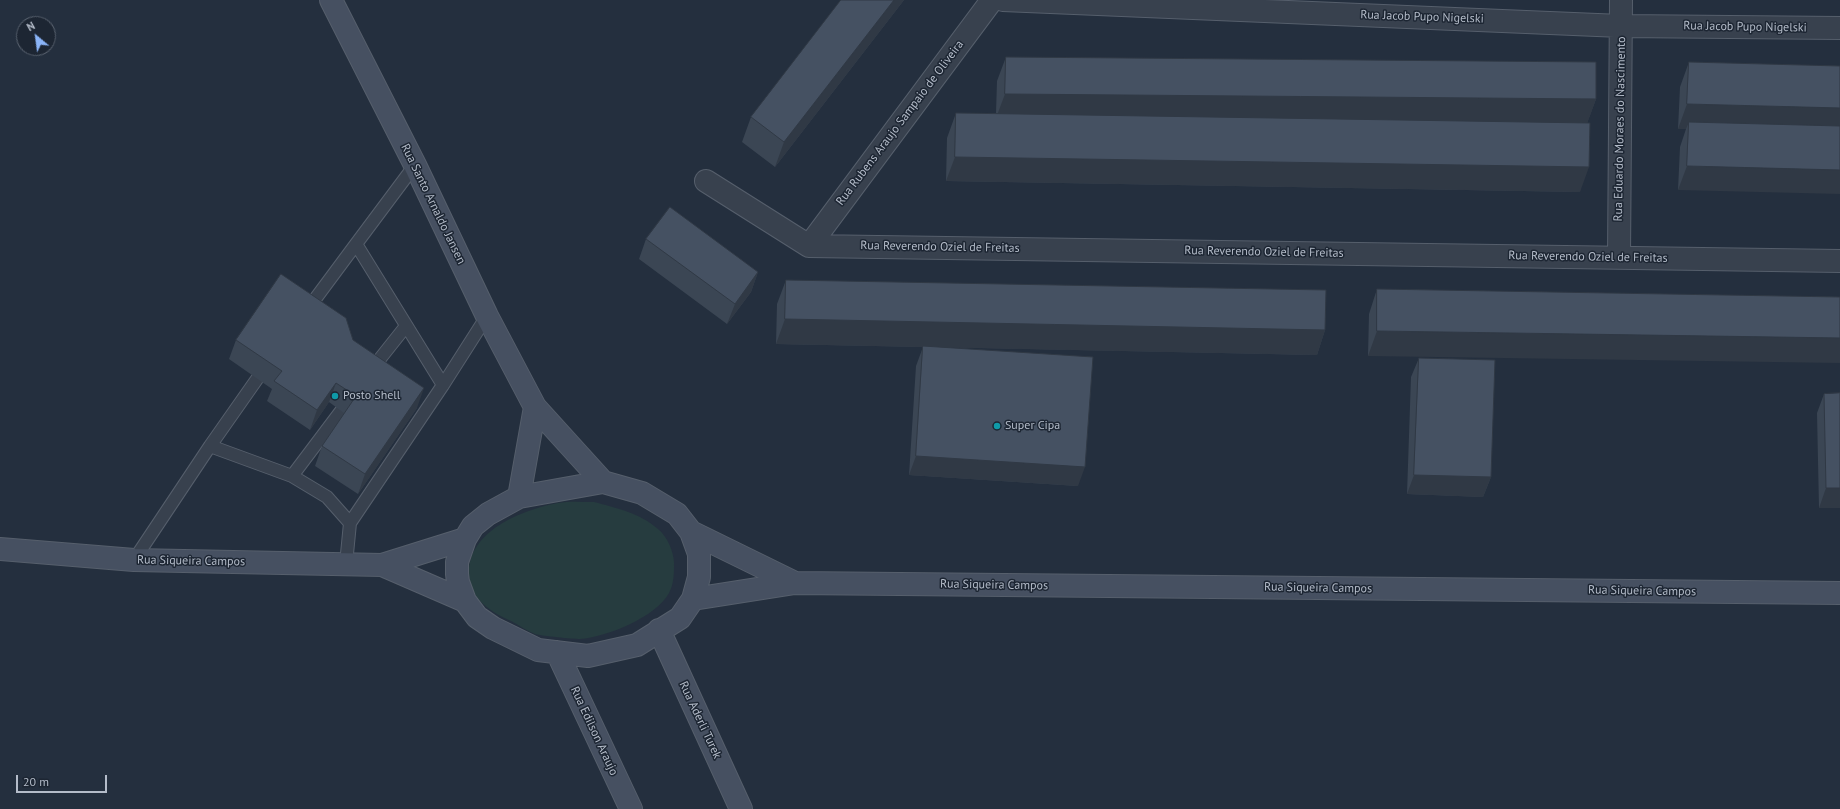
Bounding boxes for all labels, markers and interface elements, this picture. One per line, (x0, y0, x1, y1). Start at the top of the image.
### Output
street label: Rua Jacob Pupo Nigelski (1360, 8, 1484, 26)
north arrow (16, 16, 56, 56)
text: N (24, 19, 37, 34)
street label: Rua Jacob Pupo Nigelski (1683, 19, 1807, 35)
street label: Rua Eduardo Moraes do Nascimento (1611, 36, 1629, 222)
street label: Rua Rubens Araujo Sampaio de Oliveira (833, 38, 967, 208)
street label: Rua Santo Arnaldo Jansen (398, 142, 468, 266)
street label: Rua Reverendo Oziel de Freitas (860, 238, 1020, 256)
street label: Rua Reverendo Oziel de Freitas (1184, 243, 1344, 261)
street label: Rua Reverendo Oziel de Freitas (1508, 248, 1668, 266)
place label: Posto Shell (343, 389, 400, 403)
marker: Posto Shell (330, 391, 340, 401)
place label: Super Cipa (1005, 419, 1060, 433)
marker: Super Cipa (992, 421, 1002, 431)
street label: Rua Siqueira Campos (137, 553, 245, 569)
street label: Rua Siqueira Campos (940, 577, 1048, 593)
street label: Rua Siqueira Campos (1264, 580, 1372, 596)
street label: Rua Siqueira Campos (1588, 583, 1696, 599)
street label: Rua Aderli Turek (676, 679, 724, 761)
street label: Rua Edilson Araujo (567, 684, 621, 778)
scale bar (18, 767, 109, 793)
text: 20 m (23, 774, 49, 789)

